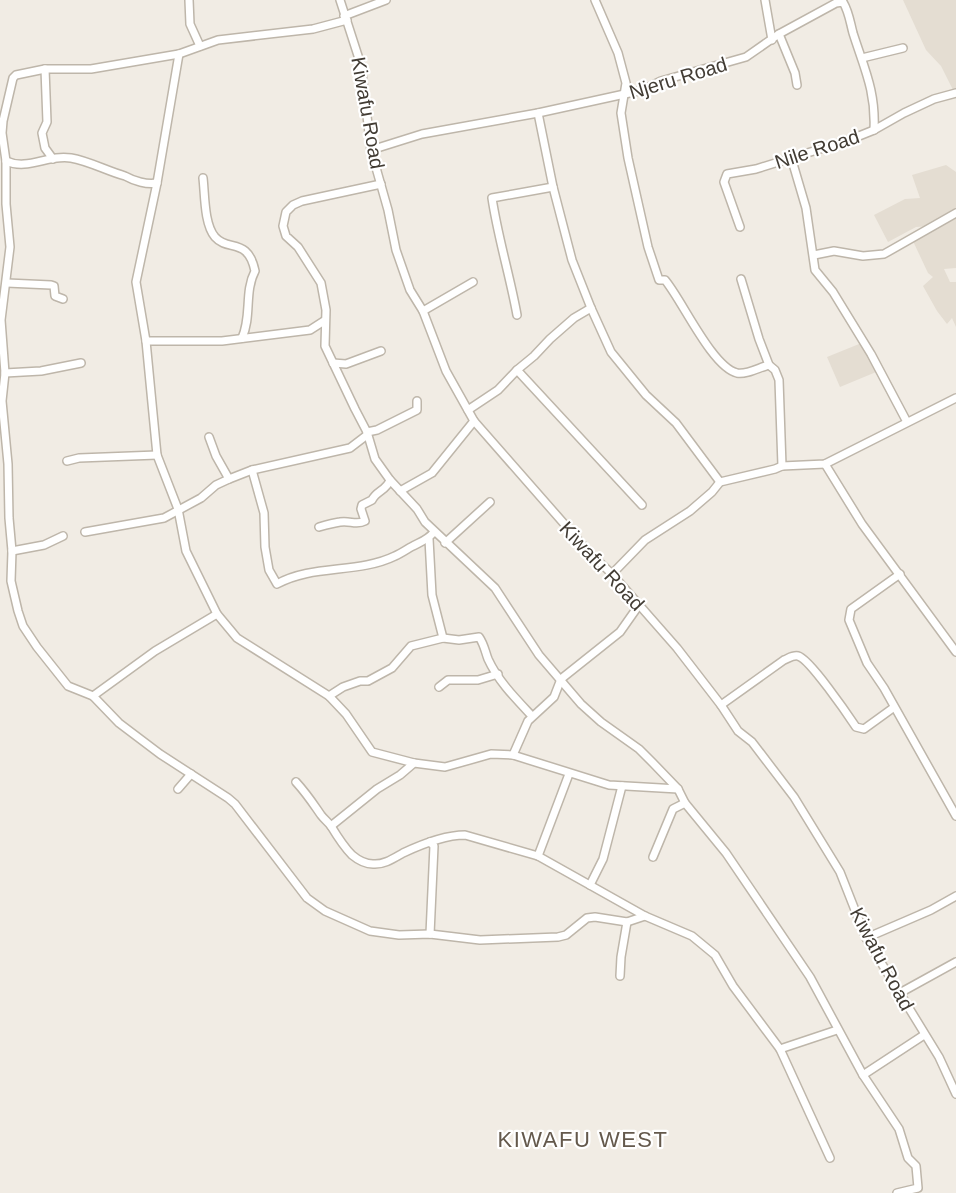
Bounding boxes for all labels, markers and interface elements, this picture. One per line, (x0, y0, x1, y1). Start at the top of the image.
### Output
street label: Njeru Road (626, 53, 730, 103)
street label: Kiwafu Road (347, 55, 389, 171)
street label: Nile Road (772, 125, 862, 173)
street label: Kiwafu Road (555, 517, 649, 615)
street label: Kiwafu Road (846, 904, 918, 1014)
district label: KIWAFU WEST (498, 1127, 668, 1152)

